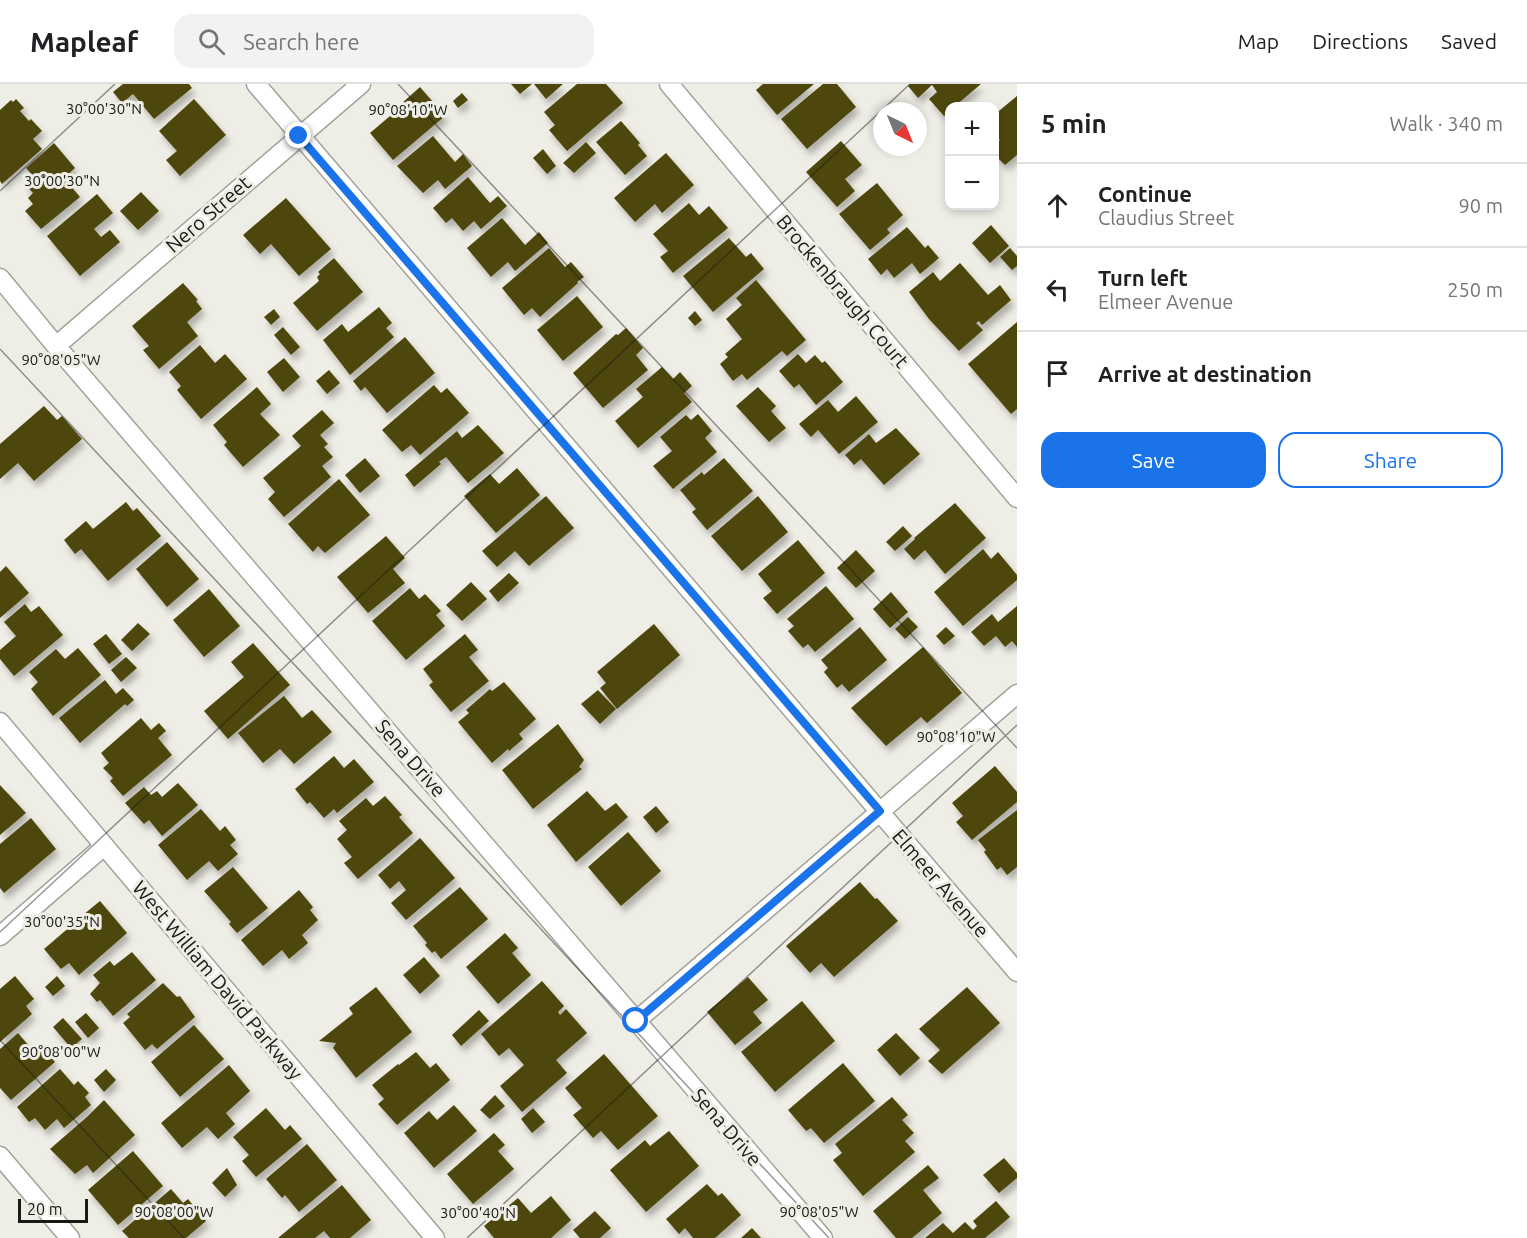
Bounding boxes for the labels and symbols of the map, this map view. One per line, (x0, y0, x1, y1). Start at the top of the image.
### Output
text: 30°00'30"N (66, 100, 142, 117)
text: 90°08'10"W (368, 101, 448, 118)
north arrow (873, 102, 927, 156)
route end (285, 122, 311, 148)
street label: Nero Street (161, 171, 255, 257)
text: 30°00'30"N (24, 172, 100, 189)
street label: Brockenbraugh Court (772, 210, 914, 372)
text: 90°08'05"W (21, 351, 101, 368)
street label: Sena Drive (371, 715, 451, 801)
text: 90°08'10"W (916, 728, 996, 745)
street label: Elmeer Avenue (888, 824, 994, 942)
street label: West William David Parkway (128, 876, 308, 1084)
text: 30°00'35"N (24, 913, 100, 930)
route start (622, 1007, 648, 1033)
text: 90°08'00"W (21, 1043, 101, 1060)
street label: Sena Drive (687, 1084, 767, 1170)
scale bar (18, 1196, 88, 1224)
text: 90°08'00"W (134, 1203, 214, 1220)
text: 90°08'05"W (779, 1203, 859, 1220)
text: 30°00'40"N (440, 1204, 516, 1221)

